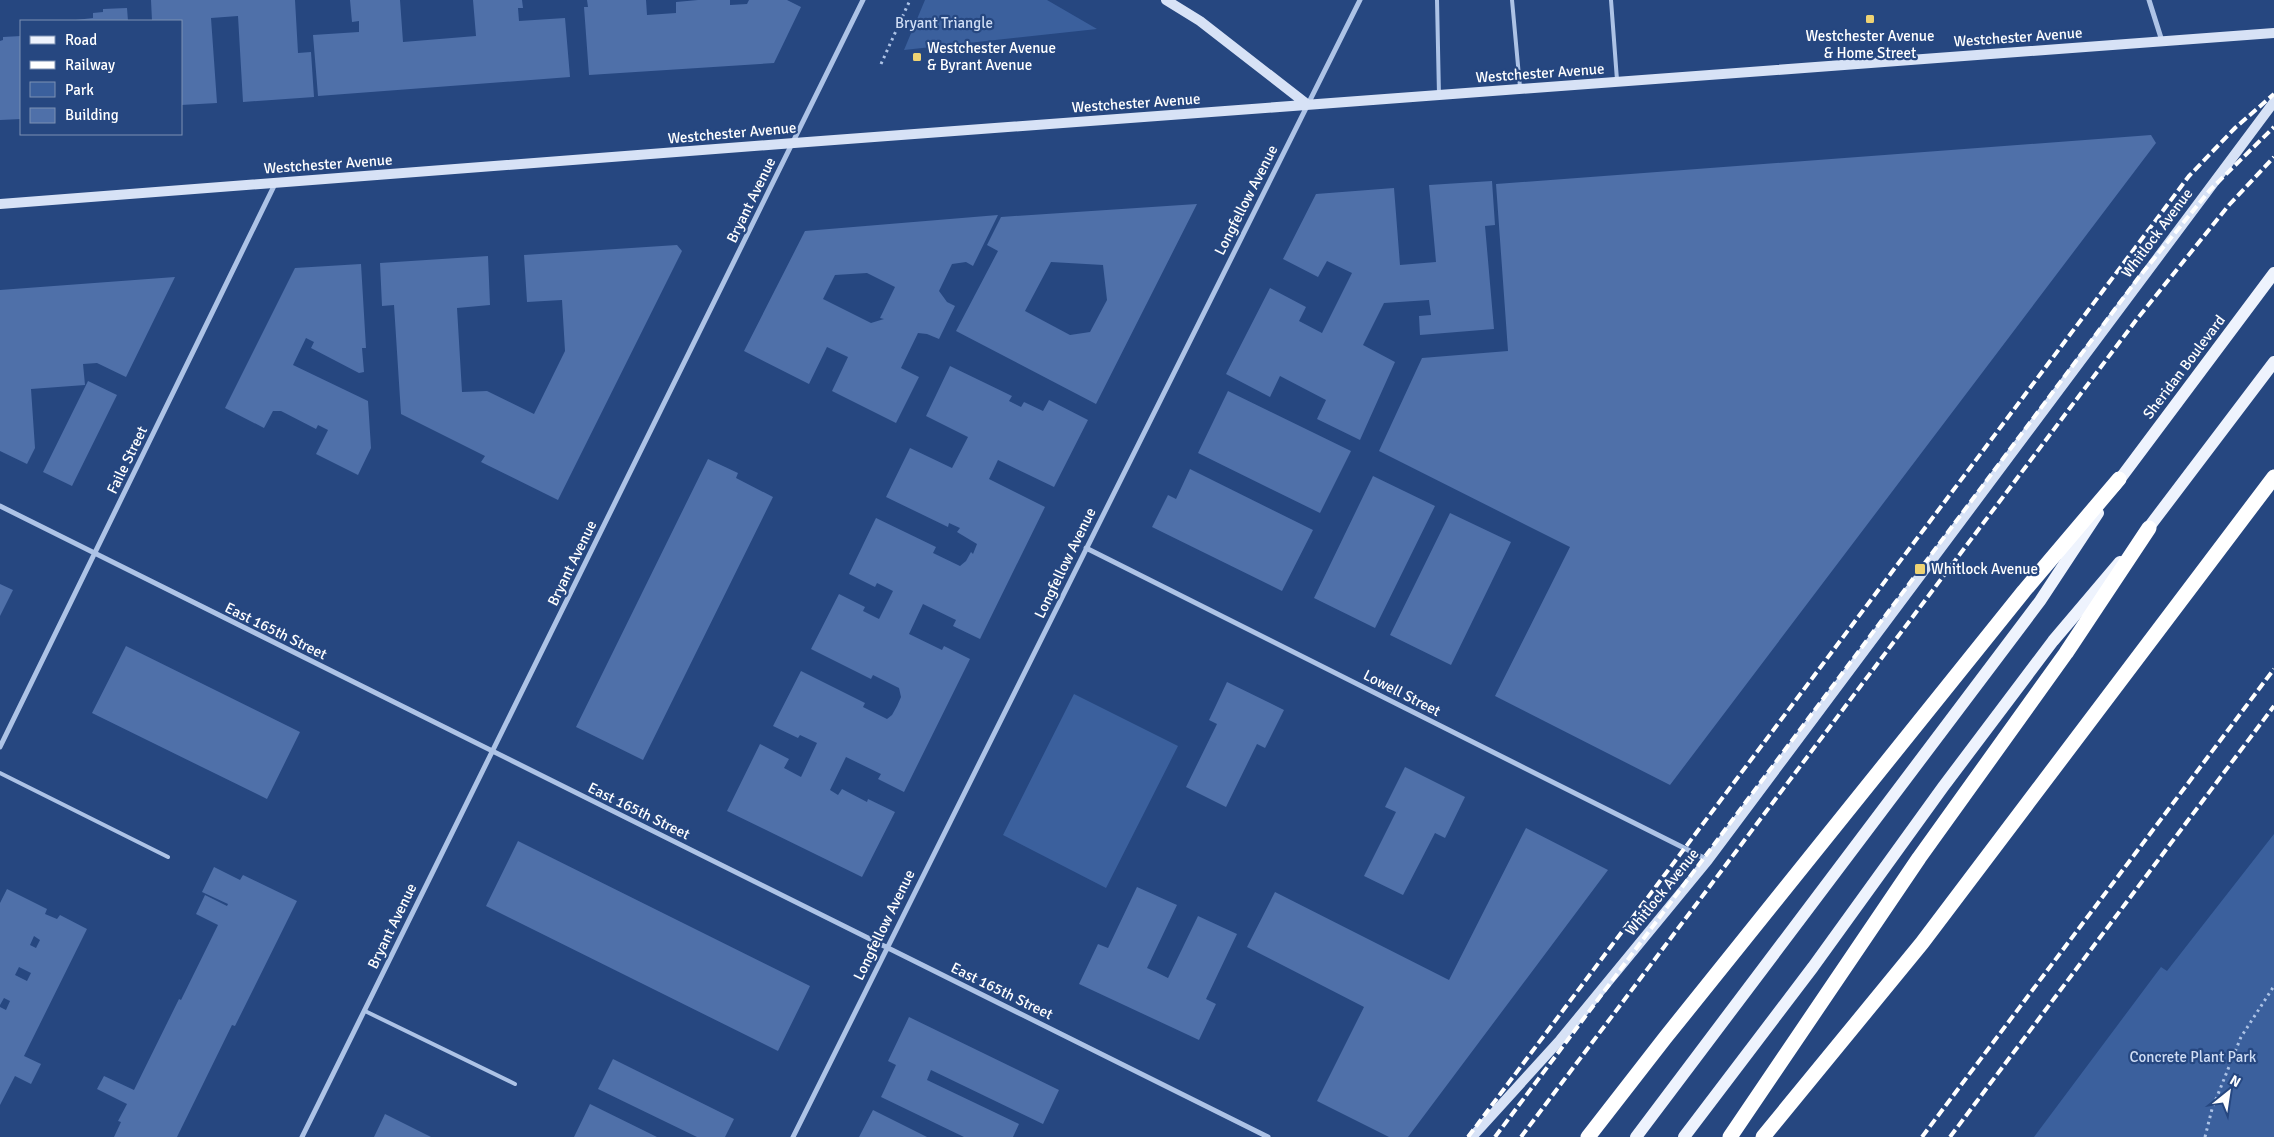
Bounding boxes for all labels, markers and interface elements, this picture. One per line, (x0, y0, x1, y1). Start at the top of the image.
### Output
marker: Westchester Avenue & Home Street (1864, 13, 1876, 25)
park label: Bryant Triangle (895, 14, 993, 32)
legend (20, 20, 182, 135)
street label: Westchester Avenue (1953, 24, 2083, 50)
place label: Westchester Avenue & Home Street (1805, 27, 1935, 62)
text: Road (65, 31, 97, 49)
place label: Westchester Avenue & Byrant Avenue (927, 39, 1056, 74)
marker: Westchester Avenue & Byrant Avenue (911, 51, 923, 63)
text: Railway (65, 56, 115, 74)
street label: Westchester Avenue (1475, 60, 1605, 86)
text: Park (65, 81, 94, 99)
street label: Westchester Avenue (1071, 90, 1201, 116)
text: Building (65, 106, 119, 124)
street label: Westchester Avenue (667, 118, 797, 148)
street label: Longfellow Avenue (1211, 142, 1281, 258)
street label: Westchester Avenue (263, 151, 393, 177)
street label: Bryant Avenue (723, 154, 779, 246)
street label: Whitlock Avenue (2118, 185, 2196, 281)
street label: Sheridan Boulevard (2139, 312, 2229, 422)
street label: Faile Street (103, 423, 151, 497)
street label: Longfellow Avenue (1030, 505, 1100, 621)
street label: Bryant Avenue (544, 517, 600, 609)
place label: Whitlock Avenue (1931, 560, 2038, 578)
marker: Whitlock Avenue (1913, 562, 1927, 576)
street label: East 165th Street (222, 599, 330, 663)
street label: Lowell Street (1360, 666, 1444, 720)
street label: East 165th Street (585, 779, 693, 843)
street label: Whitlock Avenue (1621, 845, 1703, 939)
street label: Longfellow Avenue (849, 867, 919, 983)
street label: Bryant Avenue (364, 880, 420, 972)
street label: East 165th Street (948, 959, 1056, 1023)
park label: Concrete Plant Park (2130, 1048, 2257, 1066)
north arrow (2204, 1067, 2254, 1117)
text: N (2227, 1071, 2244, 1091)

